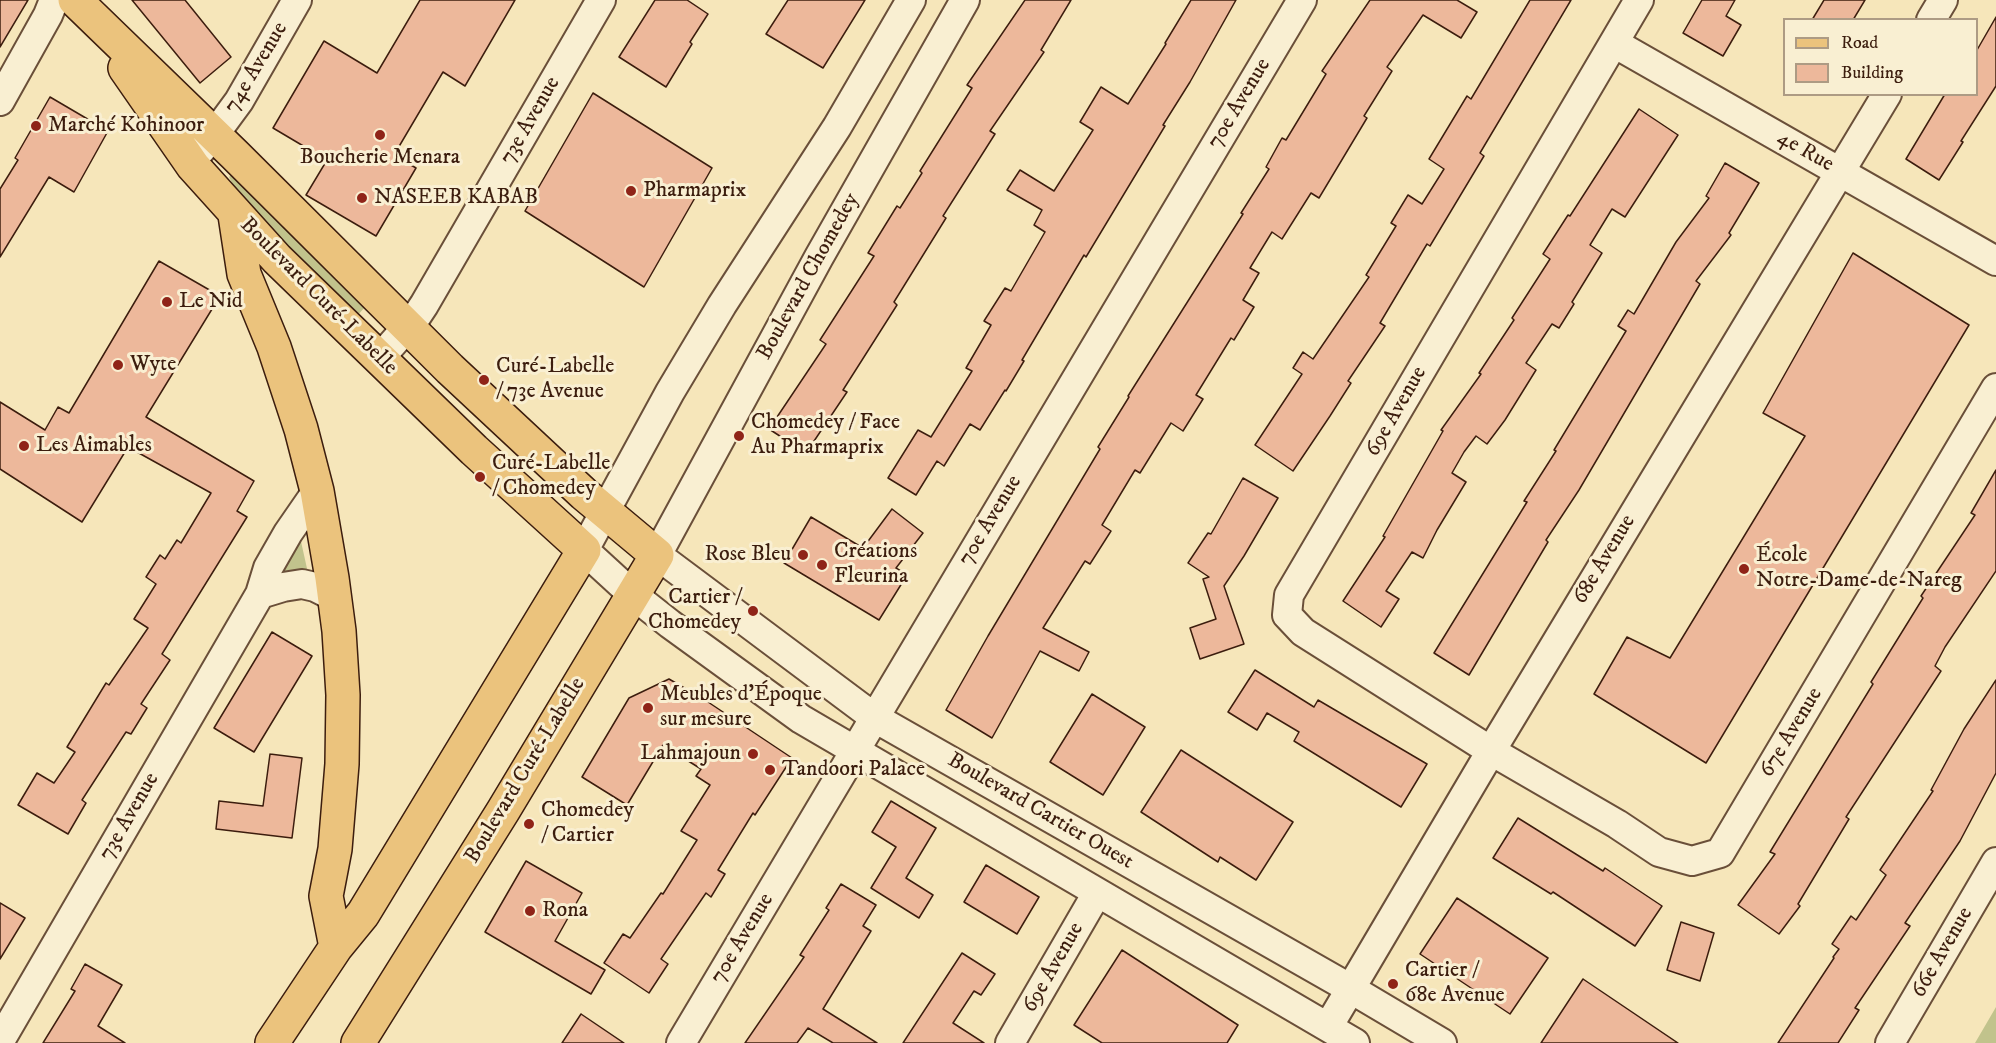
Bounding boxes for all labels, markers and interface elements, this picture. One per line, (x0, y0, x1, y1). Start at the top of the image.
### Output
street label: 74e Avenue (220, 18, 294, 118)
legend (1783, 18, 1978, 96)
text: Road (1841, 32, 1878, 54)
street label: 70e Avenue (1203, 54, 1277, 154)
text: Building (1841, 62, 1903, 84)
street label: 73e Avenue (495, 72, 567, 170)
place label: Marché Kohinoor (48, 113, 204, 139)
marker: Marché Kohinoor (29, 119, 43, 133)
street label: 4e Rue (1772, 125, 1838, 179)
marker: Boucherie Menara (373, 128, 387, 142)
place label: Boucherie Menara (300, 145, 460, 171)
place label: Pharmaprix (643, 178, 746, 204)
marker: Pharmaprix (624, 184, 638, 198)
place label: NASEEB KABAB (374, 185, 538, 211)
street label: Boulevard Chomedey (752, 189, 866, 365)
marker: NASEEB KABAB (355, 191, 369, 205)
street label: Boulevard Curé-Labelle (234, 213, 402, 381)
place label: Le Nid (179, 289, 243, 315)
marker: Le Nid (160, 295, 174, 309)
place label: Wyte (130, 352, 176, 378)
place label: Curé-Labelle / 73e Avenue (496, 354, 614, 406)
marker: Wyte (111, 358, 125, 372)
street label: 69e Avenue (1361, 362, 1433, 462)
marker: Curé-Labelle / 73e Avenue (477, 373, 491, 387)
place label: Chomedey / Face Au Pharmaprix (751, 410, 900, 462)
marker: Chomedey / Face Au Pharmaprix (732, 429, 746, 443)
place label: Les Aimables (36, 433, 152, 459)
marker: Les Aimables (17, 439, 31, 453)
place label: Curé-Labelle / Chomedey (492, 451, 610, 502)
marker: Curé-Labelle / Chomedey (473, 470, 487, 484)
street label: 70e Avenue (954, 471, 1028, 571)
street label: 68e Avenue (1568, 510, 1642, 610)
place label: Créations Fleurina (834, 539, 917, 590)
place label: Rose Bleu (705, 542, 791, 568)
place label: École Notre-Dame-de-Nareg (1756, 543, 1962, 594)
marker: Rose Bleu (796, 548, 810, 562)
marker: Créations Fleurina (815, 558, 829, 572)
marker: École Notre-Dame-de-Nareg (1737, 562, 1751, 576)
place label: Cartier / Chomedey (648, 585, 741, 636)
marker: Cartier / Chomedey (746, 604, 760, 618)
street label: Boulevard Curé-Labelle (460, 673, 592, 869)
place label: Meubles d'Époque sur mesure (660, 682, 822, 734)
street label: 67e Avenue (1755, 683, 1829, 783)
marker: Meubles d'Époque sur mesure (641, 701, 655, 715)
place label: Lahmajoun (640, 741, 741, 767)
marker: Lahmajoun (746, 747, 760, 761)
street label: Boulevard Cartier Ouest (942, 748, 1138, 876)
place label: Tandoori Palace (782, 757, 925, 783)
marker: Tandoori Palace (763, 763, 777, 777)
street label: 73e Avenue (94, 768, 166, 866)
place label: Chomedey / Cartier (541, 798, 634, 849)
marker: Chomedey / Cartier (522, 817, 536, 831)
street label: 70e Avenue (706, 889, 780, 989)
place label: Rona (542, 898, 588, 924)
street label: 66e Avenue (1907, 903, 1979, 1003)
marker: Rona (523, 904, 537, 918)
street label: 69e Avenue (1018, 918, 1090, 1018)
place label: Cartier / 68e Avenue (1405, 958, 1505, 1010)
marker: Cartier / 68e Avenue (1386, 977, 1400, 991)

